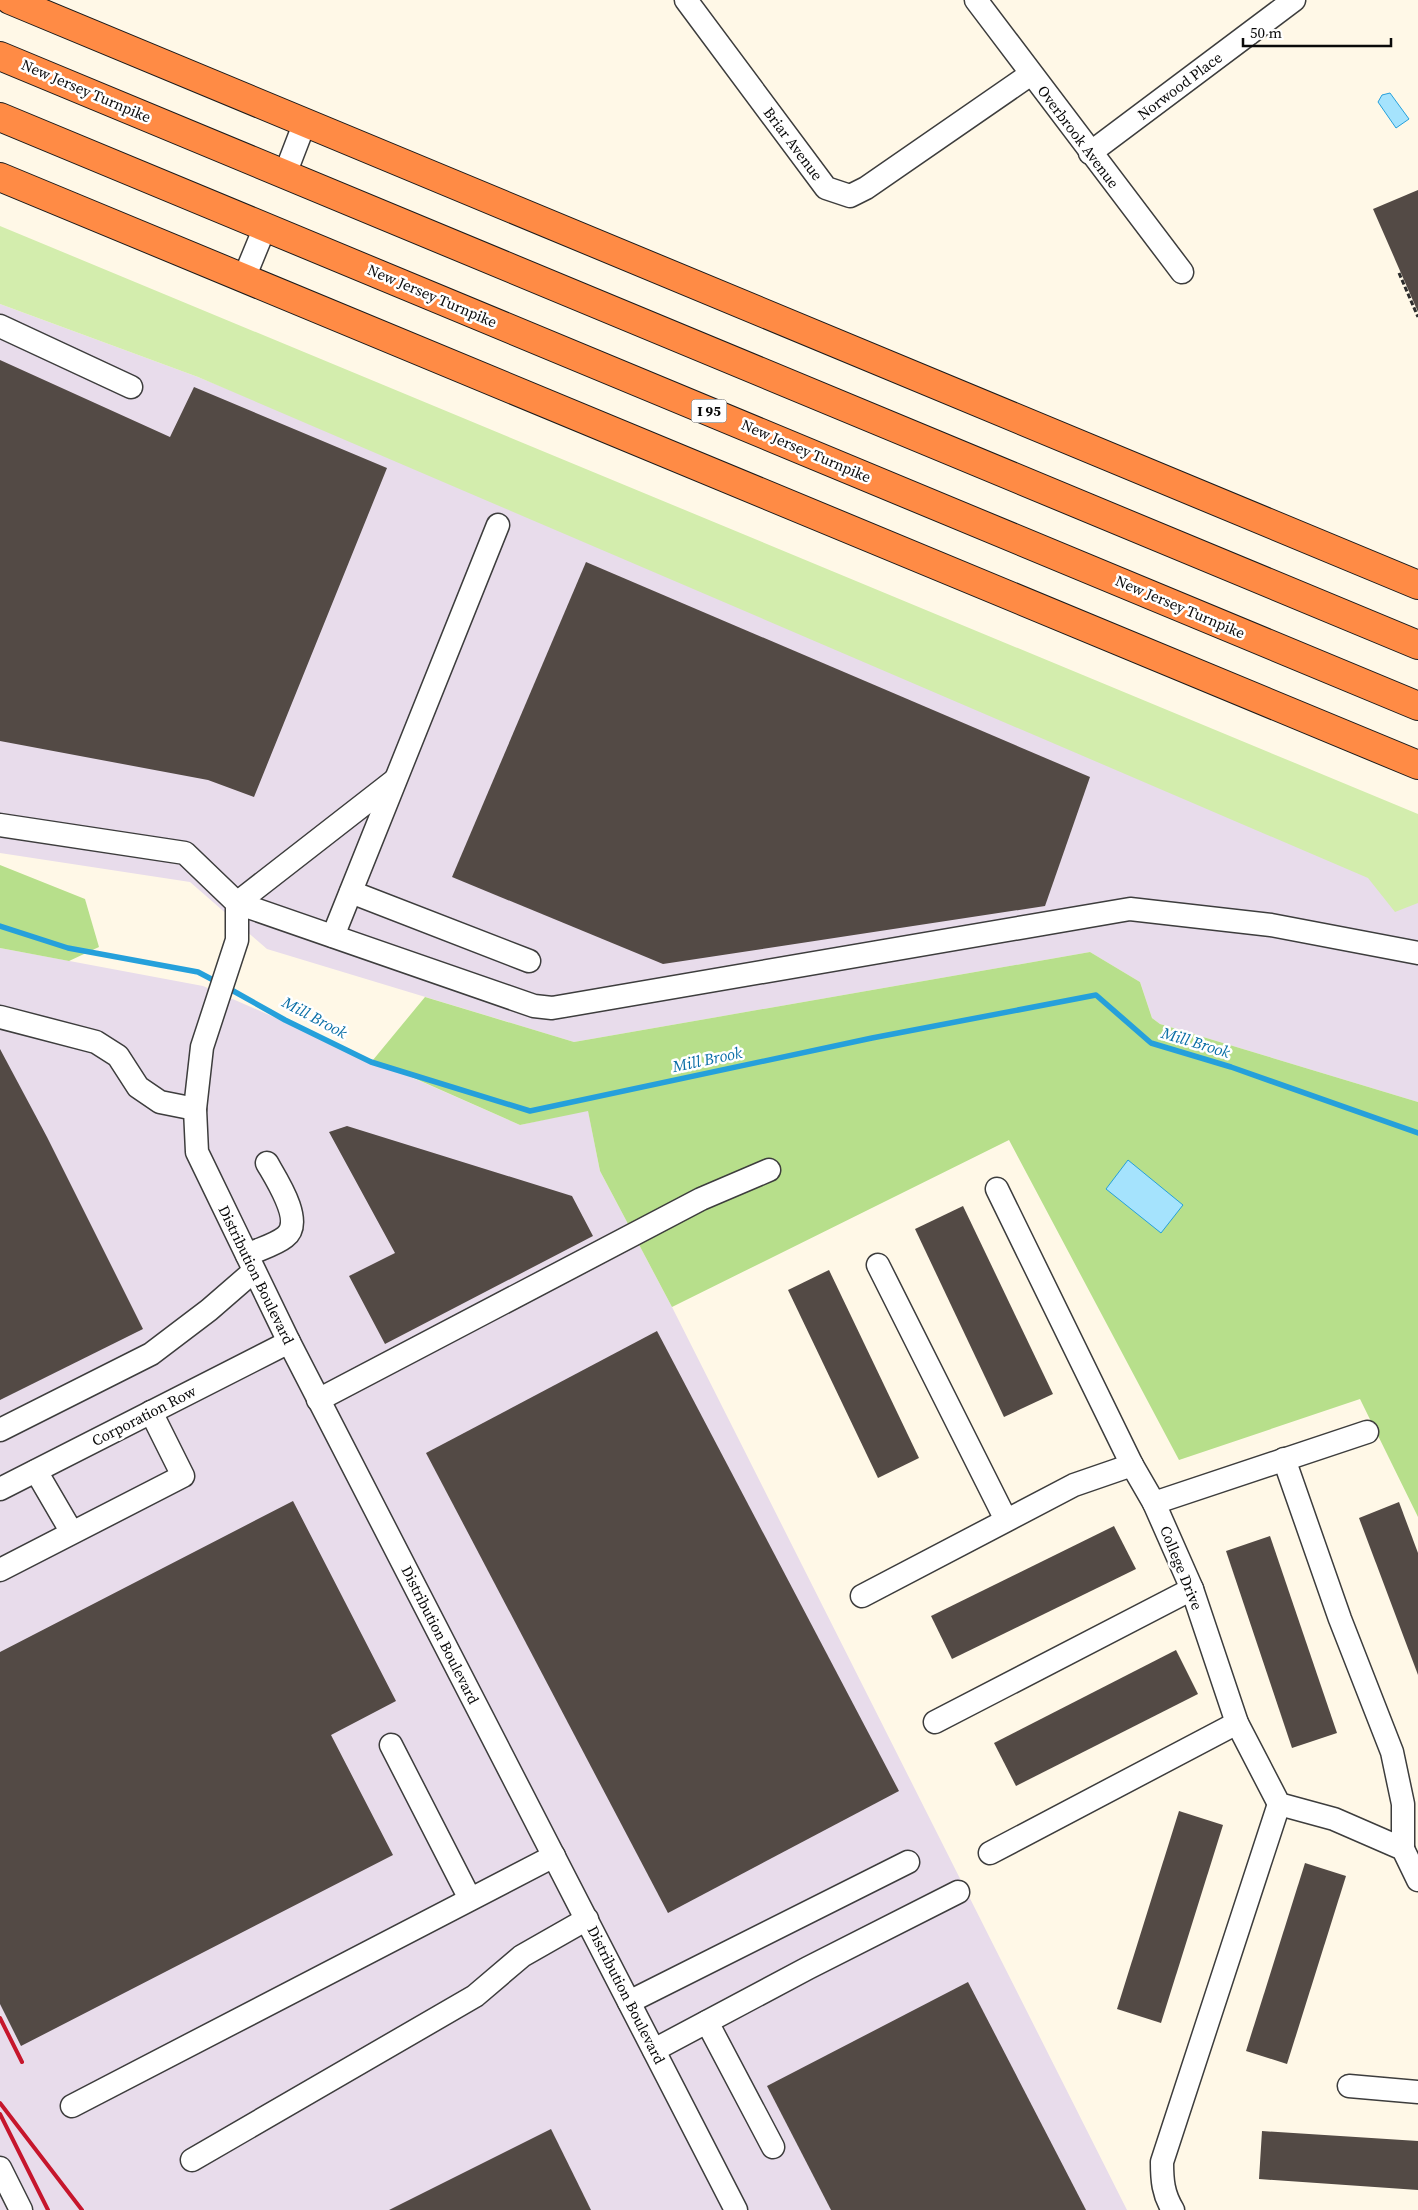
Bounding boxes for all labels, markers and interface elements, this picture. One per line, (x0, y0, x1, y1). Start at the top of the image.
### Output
scale bar (1243, 15, 1390, 47)
text: 50 m (1250, 22, 1282, 43)
street label: Norwood Place (1133, 47, 1227, 124)
street label: New Jersey Turnpike (18, 54, 155, 127)
street label: Overbrook Avenue (1033, 81, 1124, 193)
street label: Briar Avenue (759, 103, 828, 185)
street label: New Jersey Turnpike (364, 259, 501, 332)
road number: I 95 (692, 400, 726, 422)
street label: New Jersey Turnpike (738, 414, 875, 487)
street label: New Jersey Turnpike (1112, 570, 1249, 643)
water label: Mill Brook (278, 990, 352, 1044)
water label: Mill Brook (1158, 1021, 1233, 1063)
water label: Mill Brook (669, 1041, 744, 1077)
street label: Distribution Boulevard (214, 1202, 300, 1348)
street label: Corporation Row (88, 1380, 200, 1451)
street label: College Drive (1155, 1523, 1208, 1613)
street label: Distribution Boulevard (396, 1562, 485, 1708)
street label: Distribution Boulevard (582, 1922, 671, 2068)

